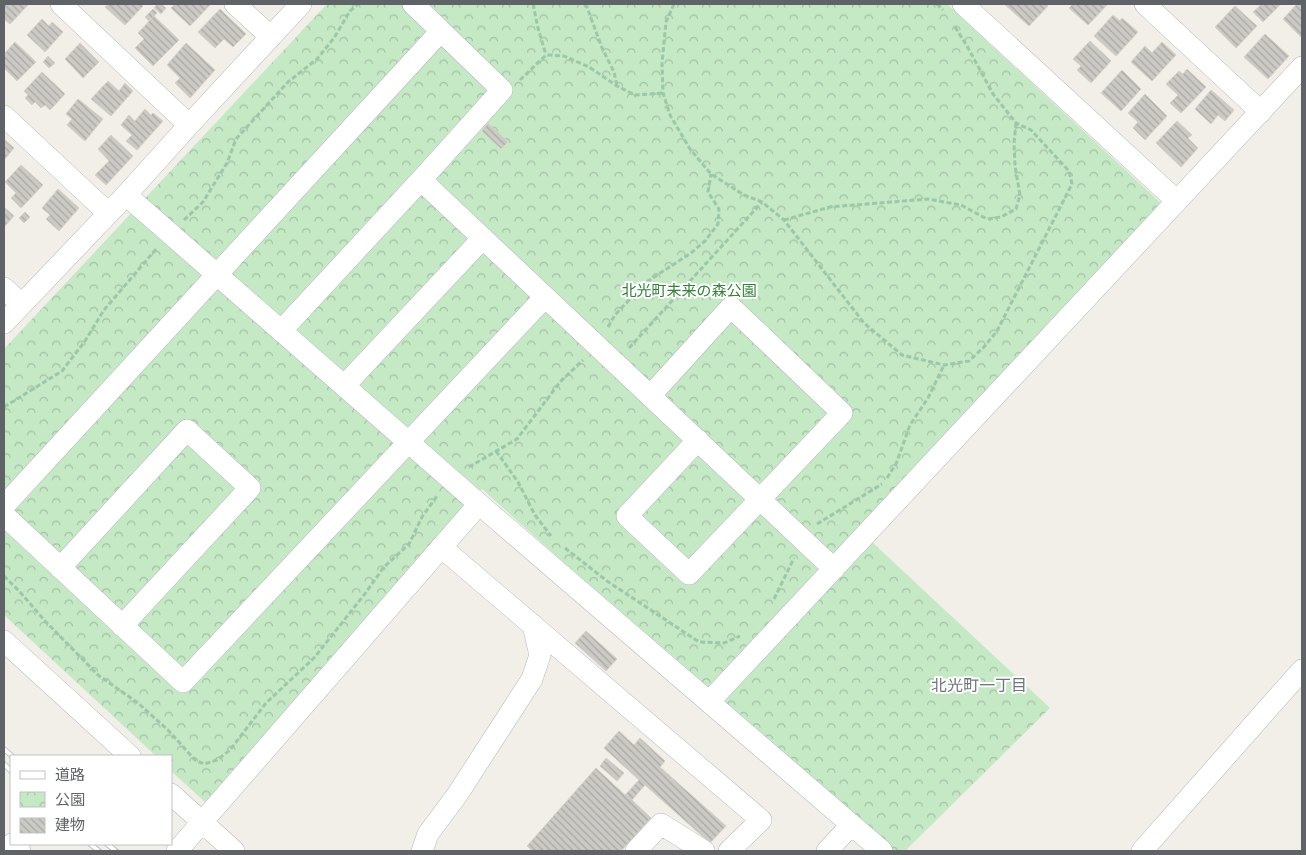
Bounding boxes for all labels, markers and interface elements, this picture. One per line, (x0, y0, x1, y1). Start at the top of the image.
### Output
park label: 北光町未来の森公園 (621, 281, 757, 299)
district label: 北光町一丁目 (931, 675, 1027, 694)
legend (10, 755, 172, 845)
text: 道路 (55, 765, 85, 783)
text: 公園 (55, 790, 85, 808)
text: 建物 (55, 815, 85, 833)

